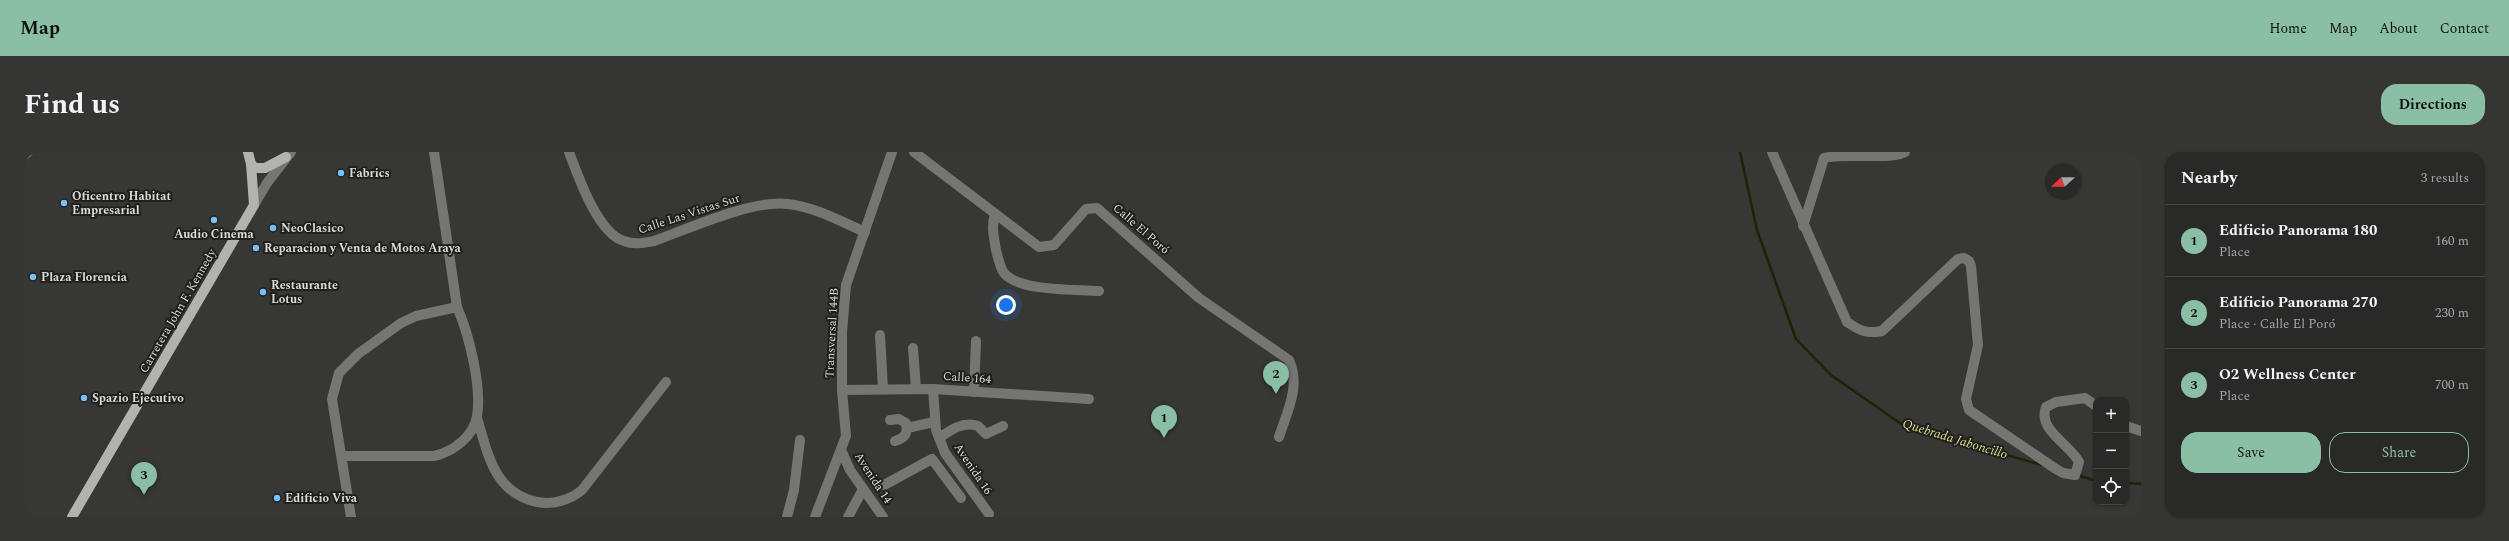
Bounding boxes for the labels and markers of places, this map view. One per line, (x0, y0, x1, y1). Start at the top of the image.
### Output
place label: Fabrics (349, 164, 390, 183)
marker: Fabrics (336, 168, 346, 178)
place label: Oficentro Habitat Empresarial (72, 187, 171, 220)
marker: Oficentro Habitat Empresarial (59, 198, 69, 208)
marker: Audio Cinema (209, 215, 219, 225)
place label: NeoClasico (281, 219, 344, 238)
marker: NeoClasico (268, 223, 278, 233)
place label: Audio Cinema (174, 225, 255, 244)
place label: Reparacion y Venta de Motos Araya (264, 239, 461, 258)
marker: Reparacion y Venta de Motos Araya (251, 243, 261, 253)
place label: Plaza Florencia (41, 268, 128, 287)
marker: Plaza Florencia (28, 272, 38, 282)
place label: Restaurante Lotus (271, 276, 338, 309)
marker: Restaurante Lotus (258, 287, 268, 297)
pin: 2 (1263, 361, 1289, 394)
place label: Spazio Ejecutivo (92, 389, 184, 408)
marker: Spazio Ejecutivo (79, 393, 89, 403)
pin: 1 (1151, 405, 1177, 438)
pin: 3 (131, 462, 157, 495)
place label: Edificio Viva (285, 489, 358, 508)
marker: Edificio Viva (272, 493, 282, 503)

